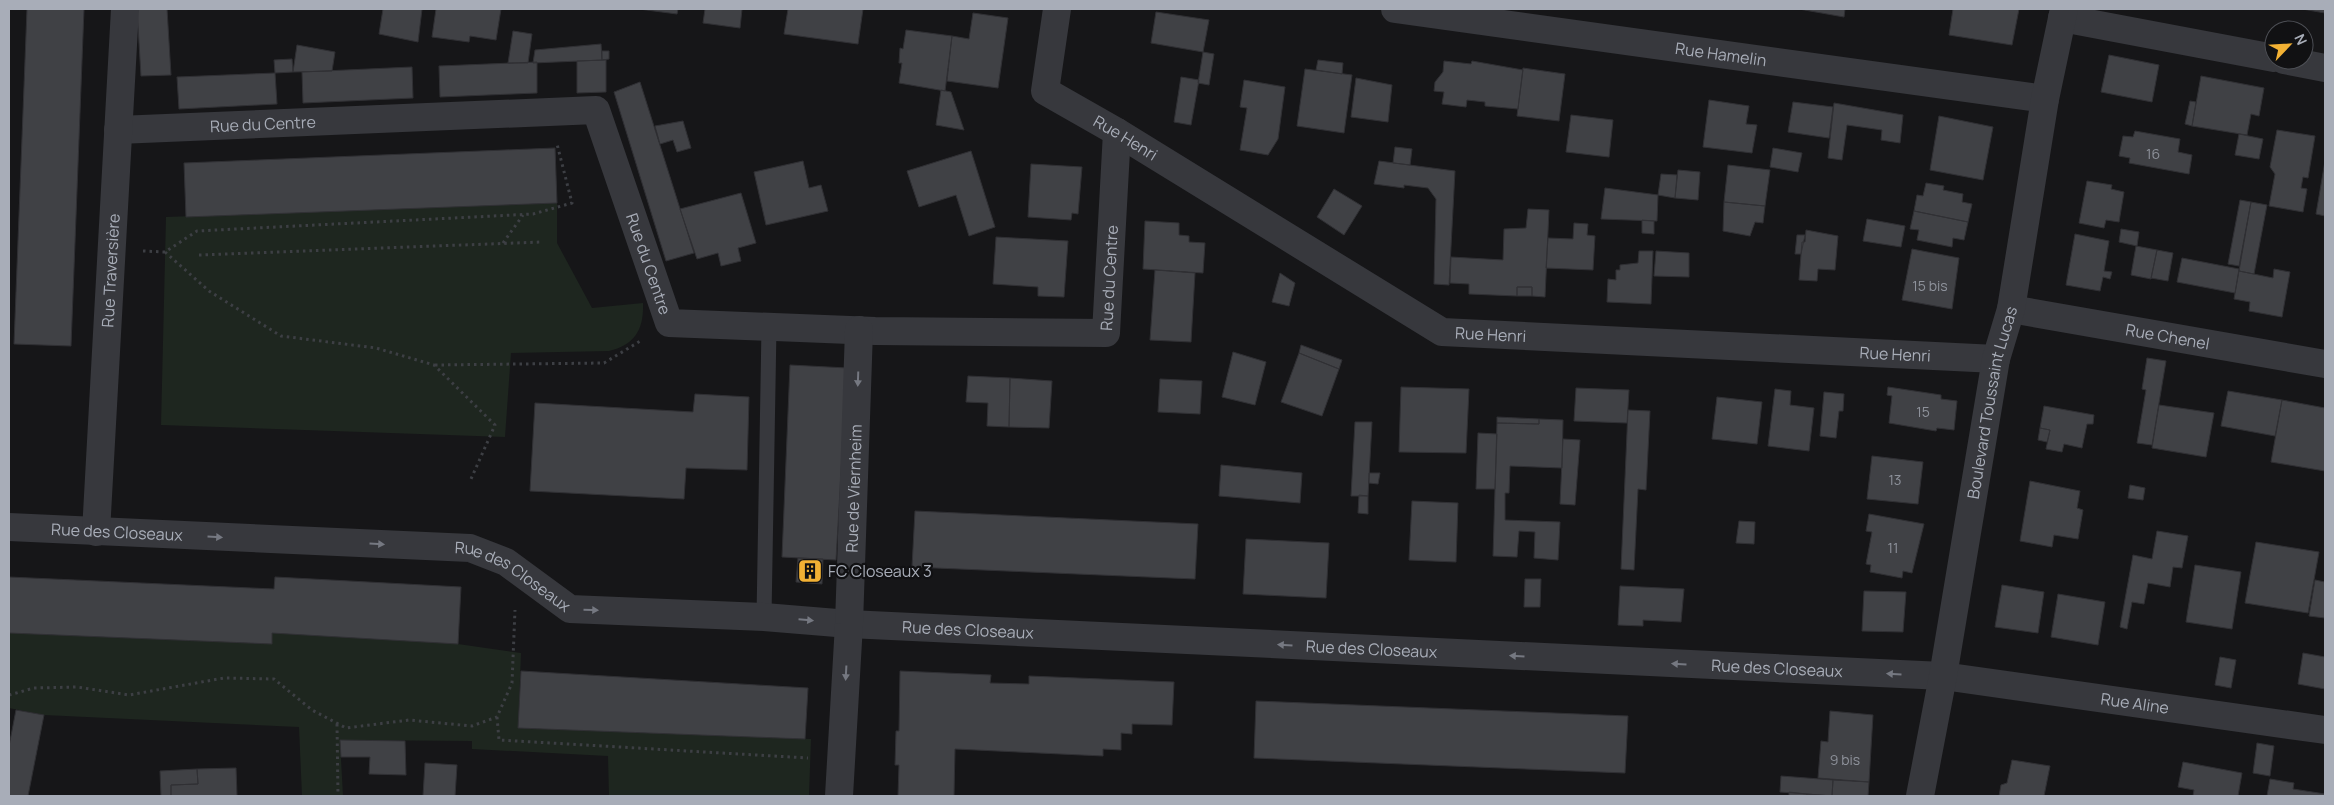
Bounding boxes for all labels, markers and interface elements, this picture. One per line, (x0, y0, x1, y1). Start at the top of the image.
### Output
north arrow (2264, 20, 2314, 70)
text: N (2290, 31, 2312, 48)
street label: Rue Hamelin (1674, 37, 1768, 71)
street label: Rue Henri (1090, 110, 1162, 165)
street label: Rue du Centre (210, 111, 316, 137)
house number: 16 (2146, 144, 2160, 163)
street label: Rue du Centre (621, 210, 676, 317)
street label: Rue Traversière (96, 213, 125, 328)
street label: Rue du Centre (1095, 224, 1123, 331)
house number: 15 bis (1912, 276, 1948, 295)
street label: Boulevard Toussaint Lucas (1962, 304, 2022, 500)
street label: Rue Chenel (2124, 318, 2211, 355)
street label: Rue Henri (1454, 322, 1527, 347)
street label: Rue Henri (1859, 341, 1931, 367)
one-way arrow (853, 371, 861, 387)
house number: 15 (1916, 402, 1930, 421)
street label: Rue de Viernheim (840, 424, 867, 553)
house number: 13 (1888, 470, 1902, 489)
street label: Rue des Closeaux (51, 518, 184, 546)
one-way arrow (207, 533, 223, 541)
street label: Rue des Closeaux (454, 536, 576, 617)
house number: 11 (1888, 538, 1898, 557)
one-way arrow (369, 540, 385, 548)
building icon: FC Closeaux 3 (797, 558, 823, 584)
place label: FC Closeaux 3 (828, 560, 932, 582)
one-way arrow (584, 606, 600, 614)
street label: Rue des Closeaux (902, 616, 1035, 644)
one-way arrow (798, 617, 814, 625)
street label: Rue des Closeaux (1305, 635, 1438, 663)
one-way arrow (1277, 640, 1293, 648)
one-way arrow (1509, 651, 1525, 659)
street label: Rue des Closeaux (1711, 654, 1844, 682)
one-way arrow (1671, 659, 1687, 667)
one-way arrow (842, 665, 850, 681)
one-way arrow (1886, 669, 1902, 677)
street label: Rue Aline (2099, 687, 2170, 719)
house number: 9 bis (1830, 750, 1860, 769)

